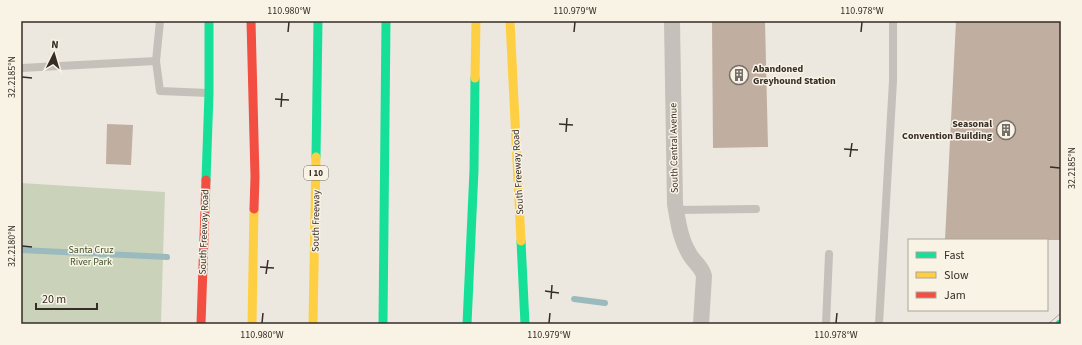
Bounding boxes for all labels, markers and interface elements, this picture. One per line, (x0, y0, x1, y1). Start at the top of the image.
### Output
text: 110.980°W (267, 4, 311, 18)
text: 110.979°W (553, 4, 597, 18)
text: 110.978°W (840, 4, 884, 18)
north arrow (34, 34, 74, 74)
text: N (51, 37, 59, 52)
text: 32.2185°N (5, 56, 19, 98)
place label: Abandoned Greyhound Station (752, 62, 836, 88)
building icon: Abandoned Greyhound Station (728, 64, 750, 86)
street label: South Central Avenue (666, 103, 682, 193)
place label: Seasonal Convention Building (902, 117, 993, 143)
building icon: Seasonal Convention Building (995, 119, 1017, 141)
street label: South Freeway Road (509, 129, 527, 215)
text: 32.2185°N (1065, 147, 1079, 189)
road number: I 10 (304, 166, 328, 180)
street label: South Freeway Road (196, 189, 212, 275)
street label: South Freeway (308, 190, 324, 252)
text: 32.2180°N (5, 225, 19, 267)
legend (908, 239, 1048, 311)
park label: Santa Cruz River Park (69, 243, 113, 269)
text: Fast (944, 247, 964, 264)
text: Slow (944, 267, 969, 284)
scale bar (36, 285, 97, 311)
text: Jam (944, 287, 966, 304)
text: 20 m (42, 291, 66, 308)
text: 110.980°W (240, 328, 284, 342)
text: 110.979°W (527, 328, 571, 342)
text: 110.978°W (814, 328, 858, 342)

